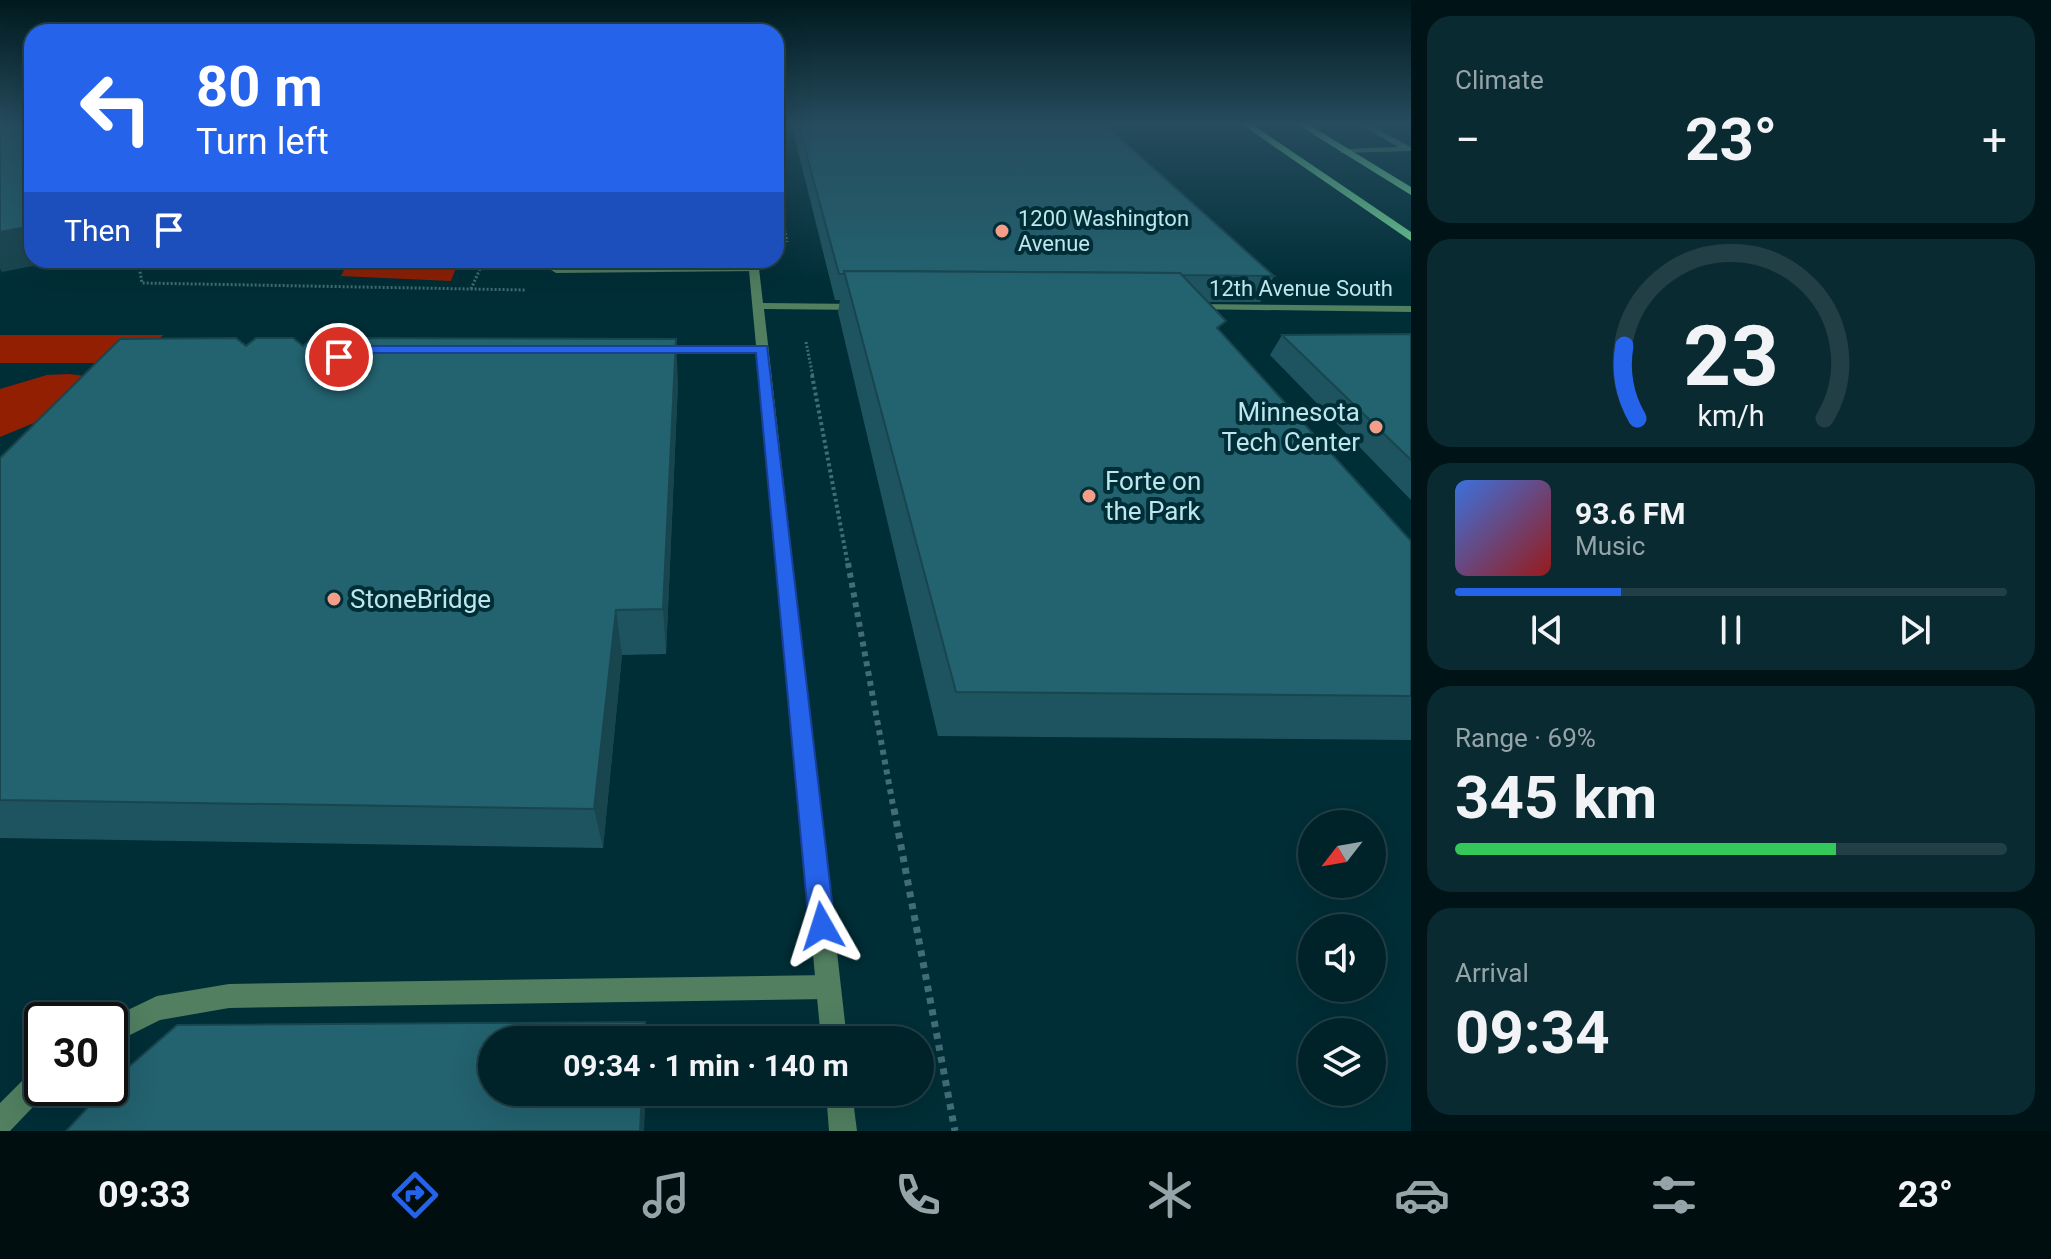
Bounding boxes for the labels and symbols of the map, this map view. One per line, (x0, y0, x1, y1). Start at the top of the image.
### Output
place label: 1200 Washington Avenue (1018, 206, 1189, 256)
marker: 1200 Washington Avenue (993, 222, 1011, 240)
street label: 12th Avenue South (1209, 276, 1393, 301)
pin (305, 323, 373, 391)
place label: Minnesota Tech Center (1221, 397, 1360, 457)
marker: Minnesota Tech Center (1367, 418, 1385, 436)
place label: Forte on the Park (1105, 466, 1201, 526)
marker: Forte on the Park (1080, 487, 1098, 505)
place label: StoneBridge (350, 584, 491, 614)
marker: StoneBridge (325, 590, 343, 608)
north arrow (1298, 810, 1386, 898)
position arrow (780, 884, 864, 968)
speed limit sign: 30 (24, 1002, 128, 1106)

